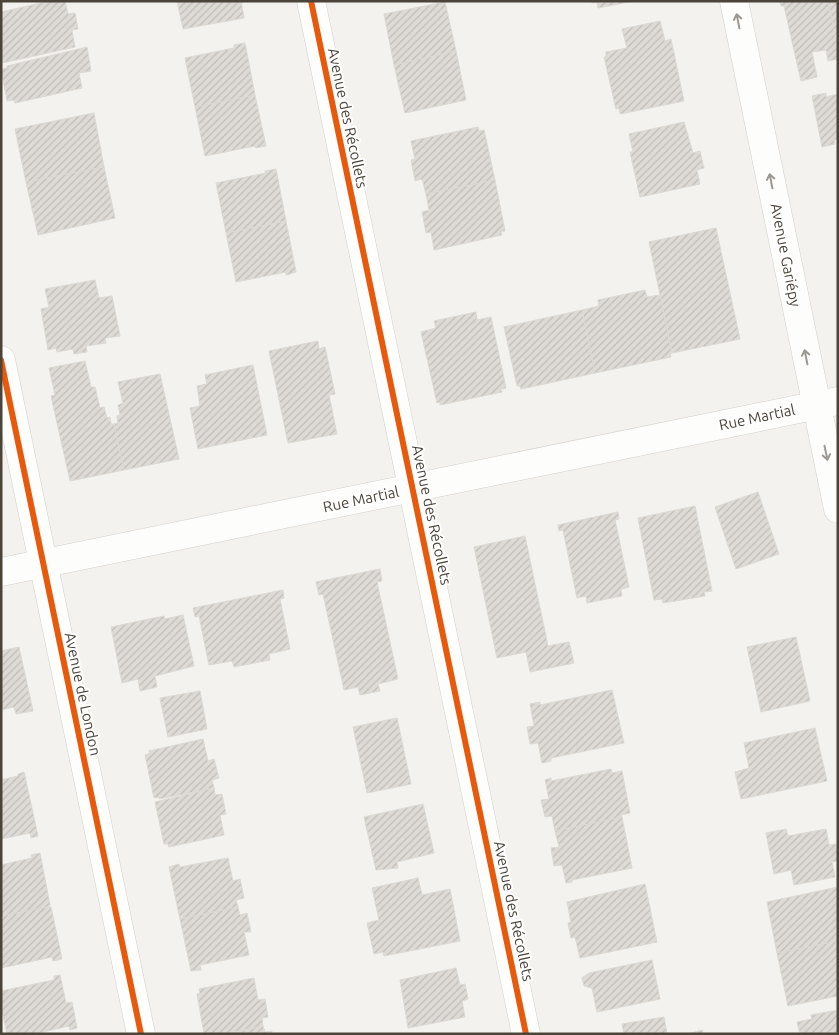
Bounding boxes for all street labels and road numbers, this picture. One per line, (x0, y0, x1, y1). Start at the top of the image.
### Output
street label: Avenue des Récollets (325, 46, 371, 190)
street label: Avenue Gariépy (768, 202, 804, 308)
street label: Rue Martial (717, 401, 797, 433)
street label: Avenue des Récollets (409, 443, 455, 587)
street label: Rue Martial (321, 483, 401, 515)
street label: Avenue de London (62, 631, 104, 757)
street label: Avenue des Récollets (491, 839, 537, 983)

